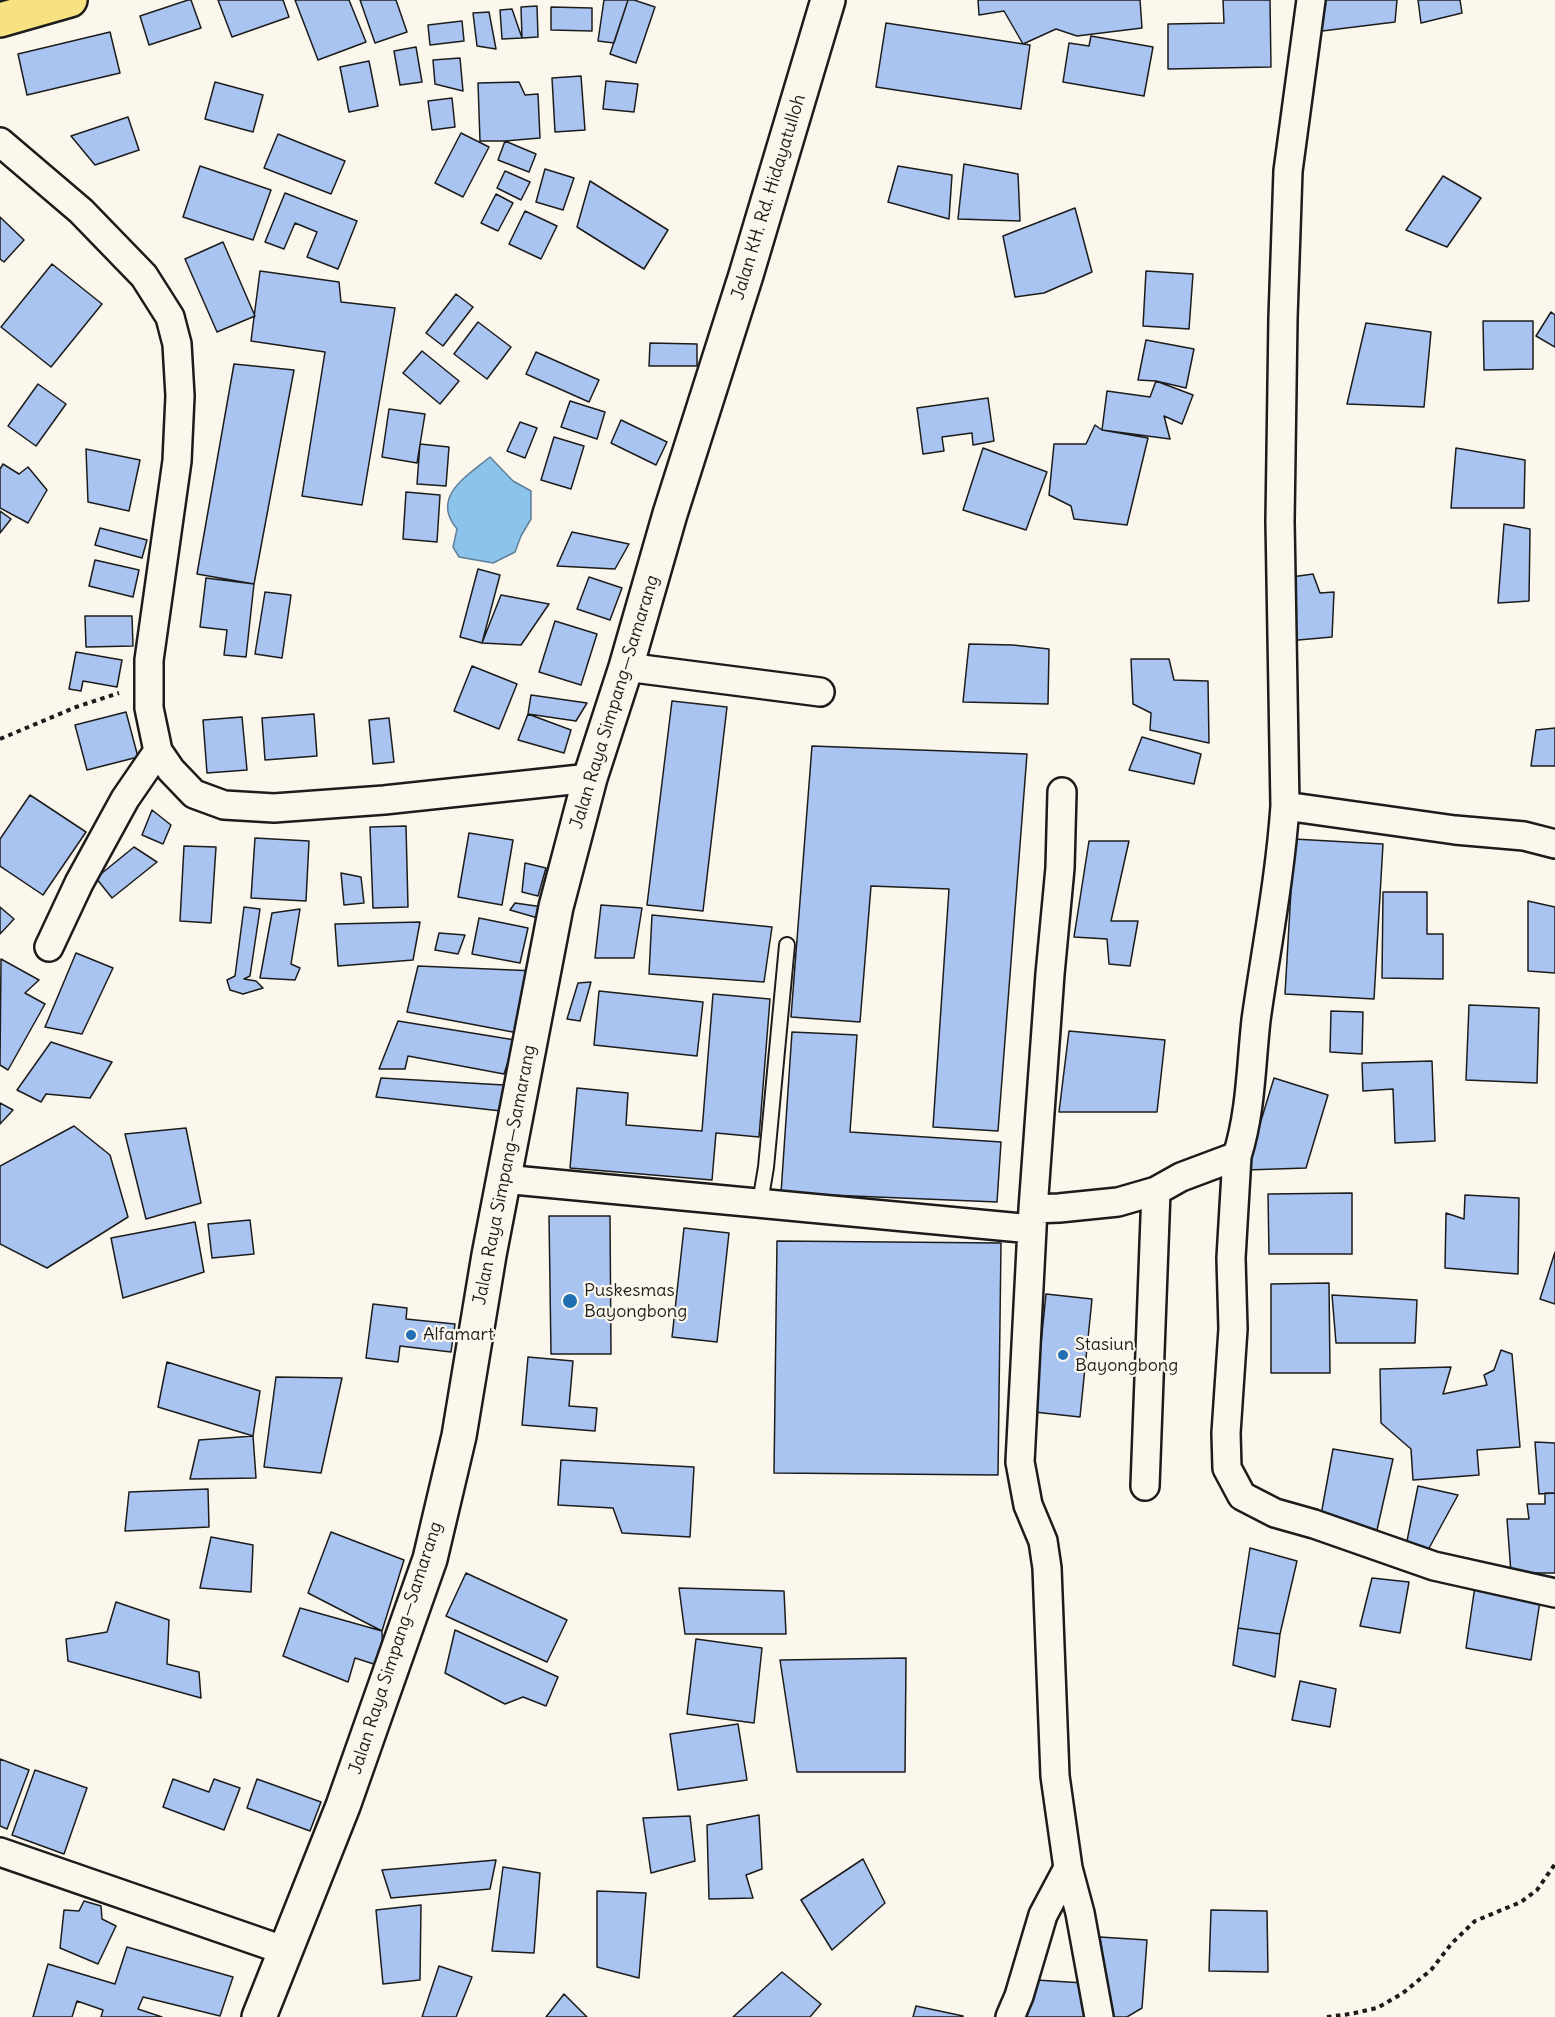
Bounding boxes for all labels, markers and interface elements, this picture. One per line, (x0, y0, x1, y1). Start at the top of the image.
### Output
street label: Jalan KH. Rd. Hidayatulloh (727, 92, 811, 302)
street label: Jalan Raya Simpang—Samarang (566, 572, 664, 832)
street label: Jalan Raya Simpang—Samarang (469, 1043, 541, 1307)
place label: Puskesmas Bayongbong (584, 1280, 687, 1322)
marker: Puskesmas Bayongbong (561, 1292, 579, 1310)
place label: Alfamart (423, 1324, 494, 1346)
marker: Alfamart (404, 1328, 418, 1342)
place label: Stasiun Bayongbong (1075, 1334, 1178, 1376)
marker: Stasiun Bayongbong (1056, 1348, 1070, 1362)
street label: Jalan Raya Simpang—Samarang (345, 1519, 447, 1777)

